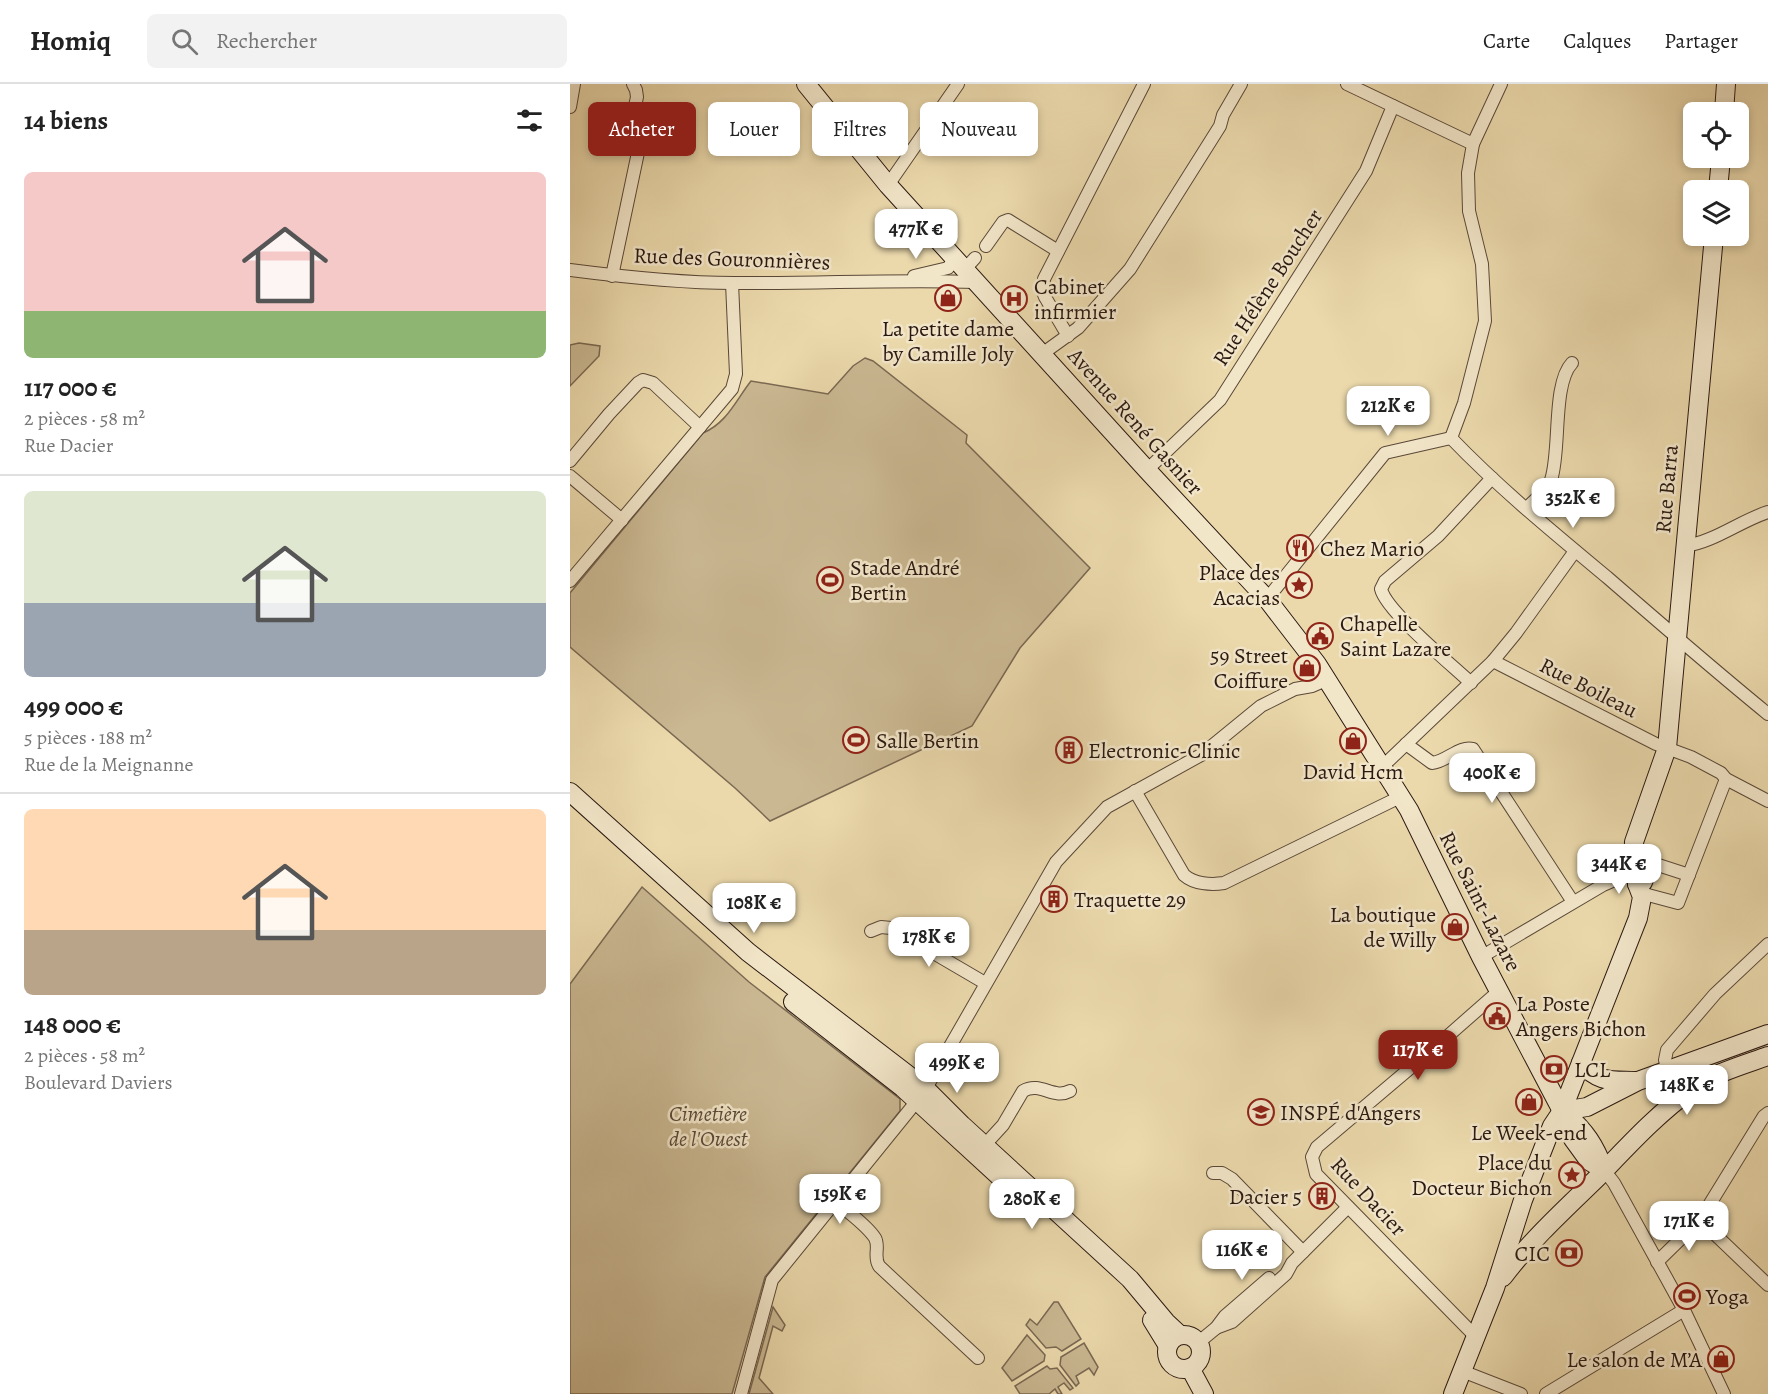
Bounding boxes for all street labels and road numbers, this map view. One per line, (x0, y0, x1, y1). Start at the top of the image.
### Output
street label: Rue Hélène Boucher (1206, 203, 1330, 372)
street label: Rue des Gouronnières (633, 241, 831, 277)
street label: Avenue René Gasnier (1060, 341, 1210, 502)
street label: Rue Barra (1648, 443, 1686, 535)
street label: Rue Boileau (1534, 650, 1643, 725)
street label: Rue Saint-Lazare (1432, 826, 1528, 977)
street label: Rue Dacier (1324, 1150, 1413, 1243)

